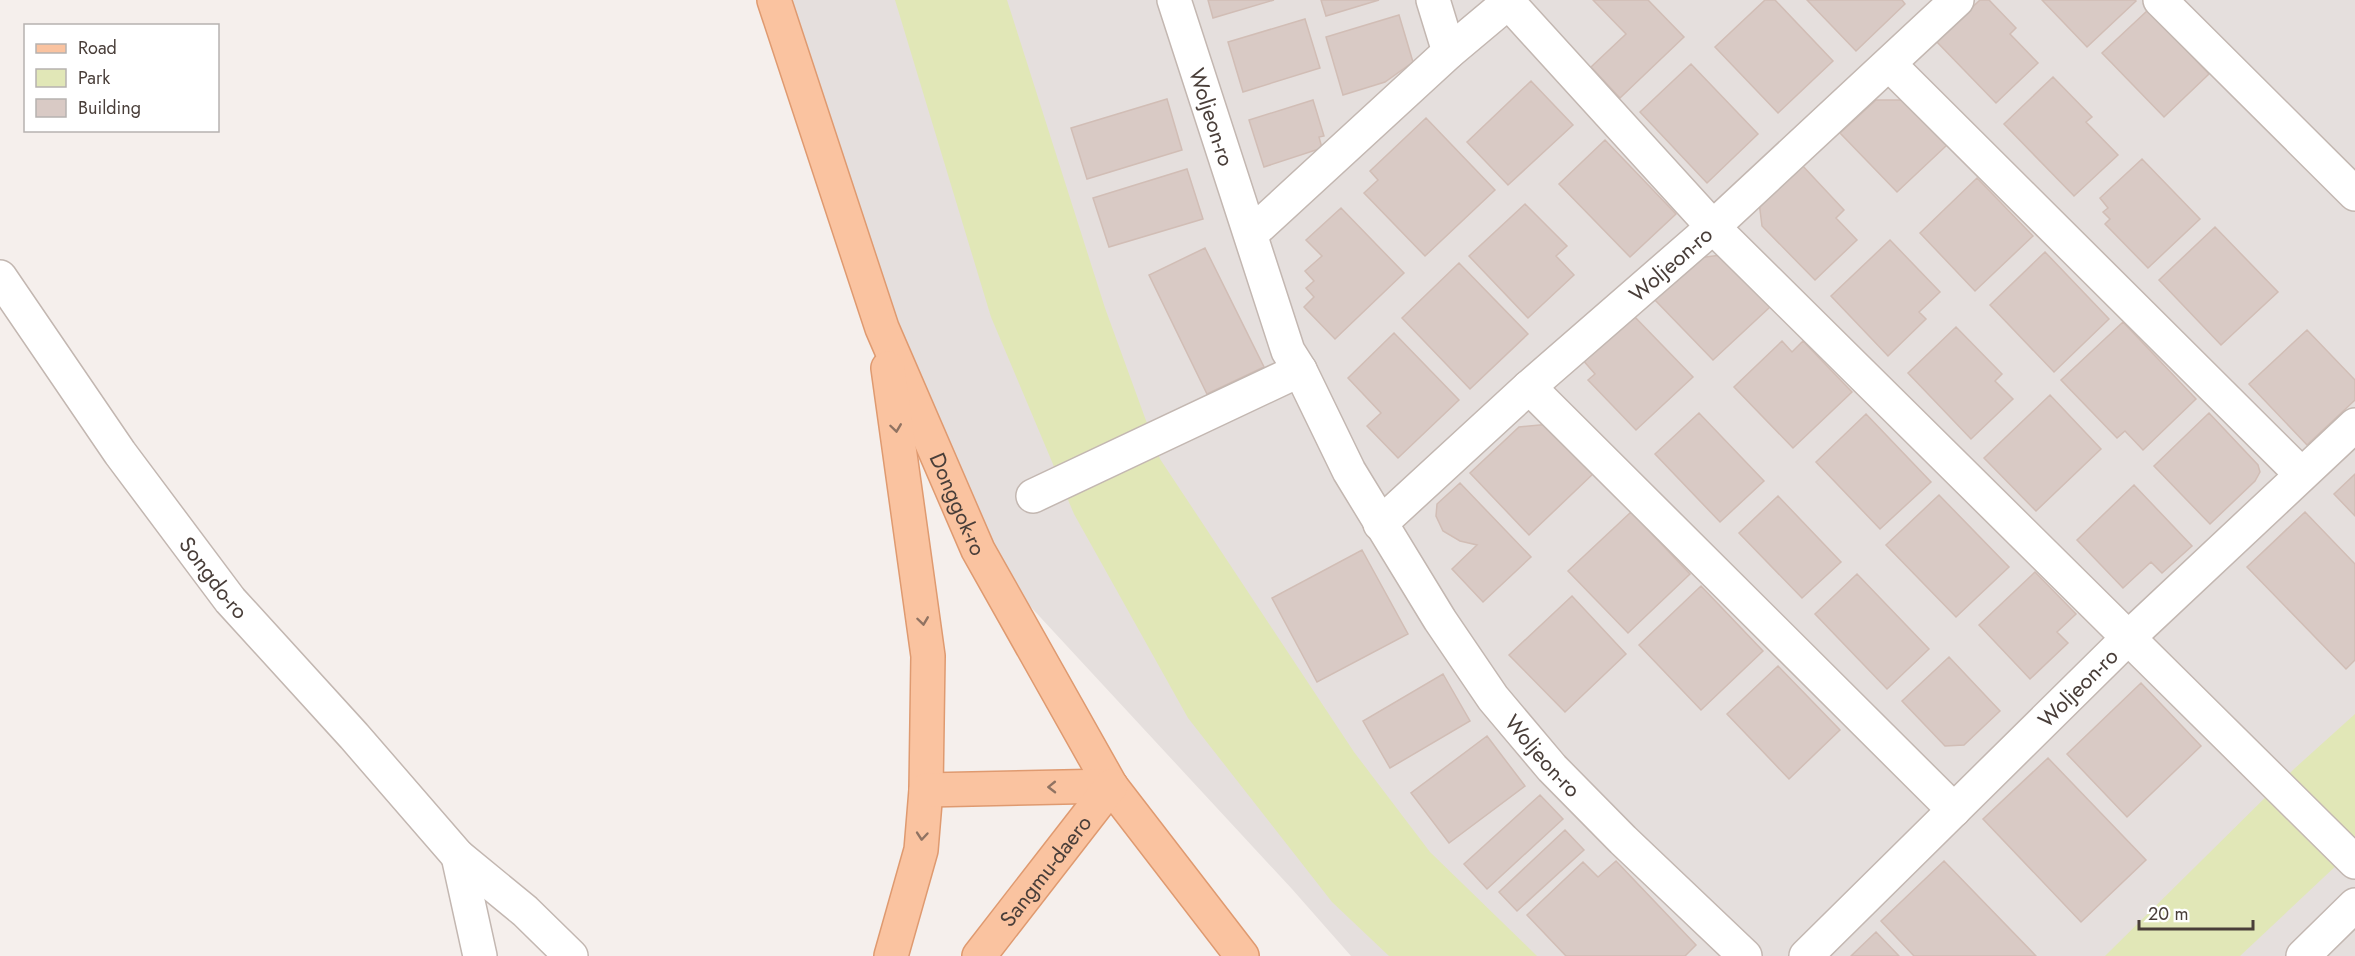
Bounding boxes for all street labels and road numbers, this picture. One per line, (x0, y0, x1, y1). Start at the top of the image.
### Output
street label: Woljeon-ro (1181, 64, 1243, 170)
street label: Woljeon-ro (1622, 219, 1719, 309)
street label: Donggok-ro (922, 447, 994, 560)
street label: Songdo-ro (172, 530, 256, 626)
street label: Woljeon-ro (2030, 641, 2125, 735)
street label: Woljeon-ro (1497, 707, 1588, 804)
street label: Sangmu-daero (992, 808, 1099, 933)

